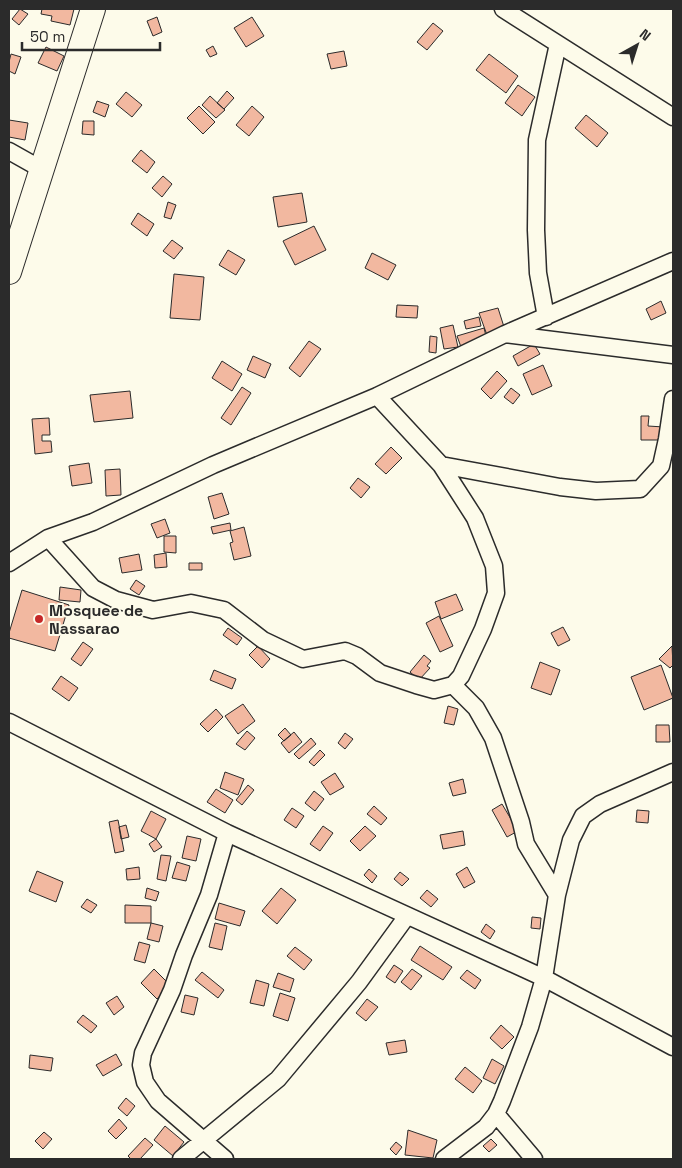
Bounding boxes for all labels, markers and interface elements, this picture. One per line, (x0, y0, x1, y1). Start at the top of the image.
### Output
scale bar (22, 20, 160, 52)
north arrow (612, 20, 662, 70)
text: N (636, 25, 654, 45)
text: 50 m (30, 27, 65, 46)
place label: Mosquee de Nassarao (49, 600, 143, 639)
marker: Mosquee de Nassarao (33, 613, 45, 625)

